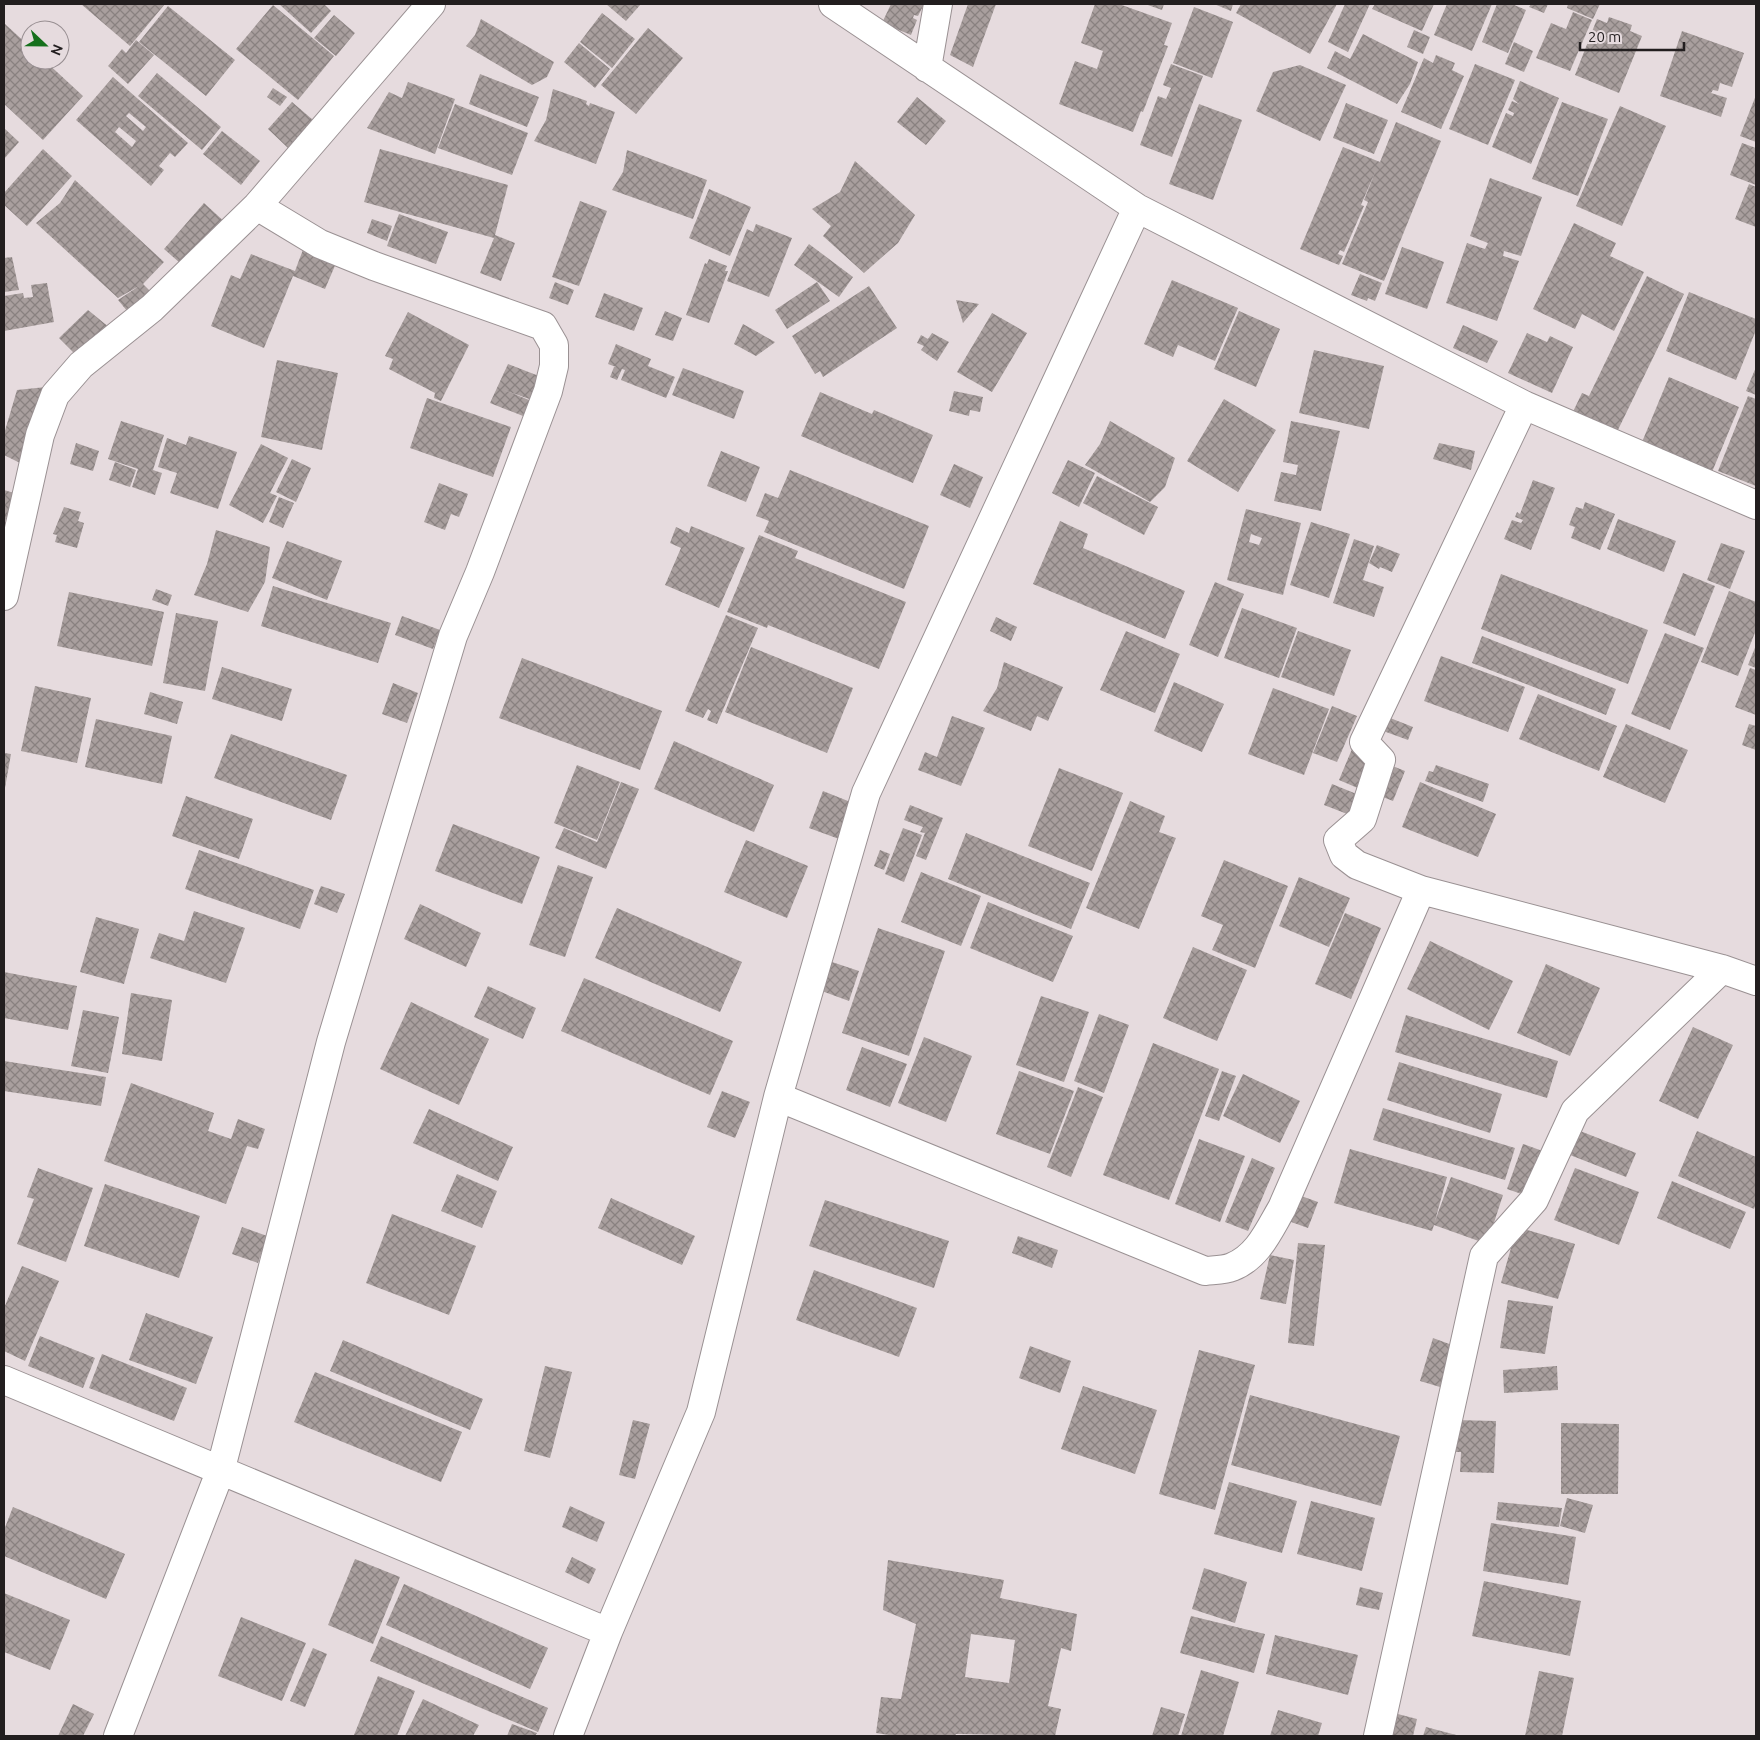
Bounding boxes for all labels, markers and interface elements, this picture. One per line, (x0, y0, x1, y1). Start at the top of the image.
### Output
north arrow (20, 20, 70, 70)
scale bar (1580, 20, 1684, 52)
text: 20 m (1588, 28, 1621, 45)
text: N (48, 42, 66, 58)

